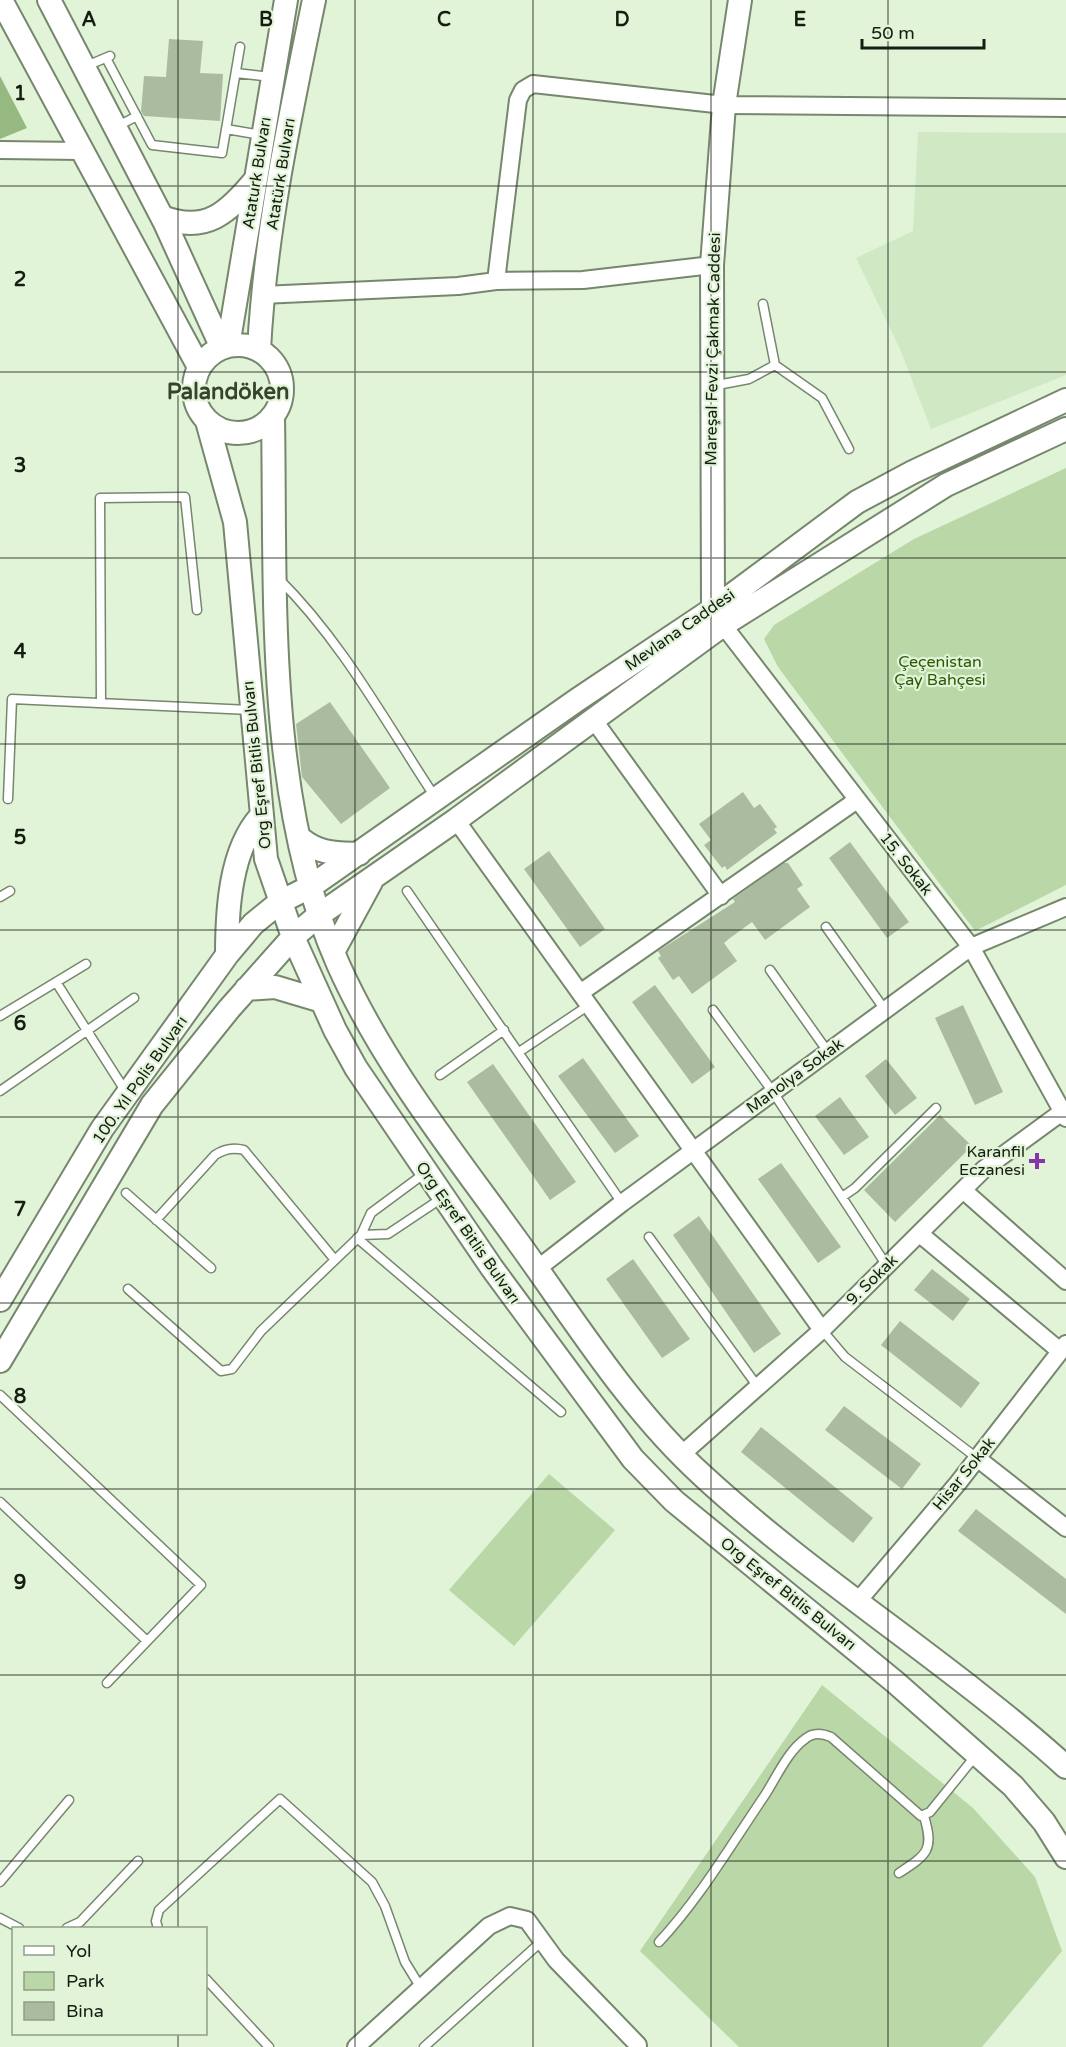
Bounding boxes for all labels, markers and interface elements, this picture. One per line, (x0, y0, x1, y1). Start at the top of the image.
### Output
text: A (82, 8, 97, 32)
text: B (259, 8, 273, 32)
text: C (437, 8, 451, 32)
text: D (614, 8, 630, 32)
text: E (794, 8, 807, 32)
scale bar (862, 12, 984, 50)
text: 50 m (871, 22, 915, 44)
text: 1 (14, 82, 26, 106)
street label: Ataturk Bulvarı (238, 115, 276, 231)
street label: Atatürk Bulvarı (262, 116, 300, 232)
street label: Mareşal Fevzi Çakmak Caddesi (701, 232, 725, 466)
text: 2 (14, 268, 26, 292)
district label: Palandöken (167, 379, 289, 405)
text: 3 (14, 454, 26, 478)
street label: Mevlana Caddesi (621, 585, 739, 675)
text: 4 (14, 640, 27, 664)
park label: Çeçenistan Çay Bahçesi (894, 652, 986, 690)
street label: Org Eşref Bitlis Bulvarı (238, 680, 276, 850)
text: 5 (14, 826, 26, 850)
street label: 15. Sokak (875, 829, 937, 900)
text: 6 (14, 1012, 26, 1036)
street label: 100. Yıl Polis Bulvarı (88, 1012, 192, 1148)
street label: Manolya Sokak (742, 1034, 848, 1118)
place label: Karanfil Eczanesi (959, 1142, 1025, 1180)
marker: Karanfil Eczanesi (1030, 1154, 1044, 1168)
street label: Org Eşref Bitlis Bulvarı (411, 1158, 525, 1308)
text: 7 (14, 1198, 26, 1222)
street label: 9. Sokak (842, 1250, 902, 1310)
text: 8 (14, 1385, 26, 1409)
street label: Hisar Sokak (928, 1433, 1000, 1515)
street label: Org Eşref Bitlis Bulvarı (716, 1533, 860, 1655)
text: 9 (14, 1571, 26, 1595)
legend (12, 1927, 207, 2035)
text: Yol (66, 1940, 92, 1962)
text: Park (66, 1970, 105, 1992)
text: Bina (66, 2000, 104, 2022)

